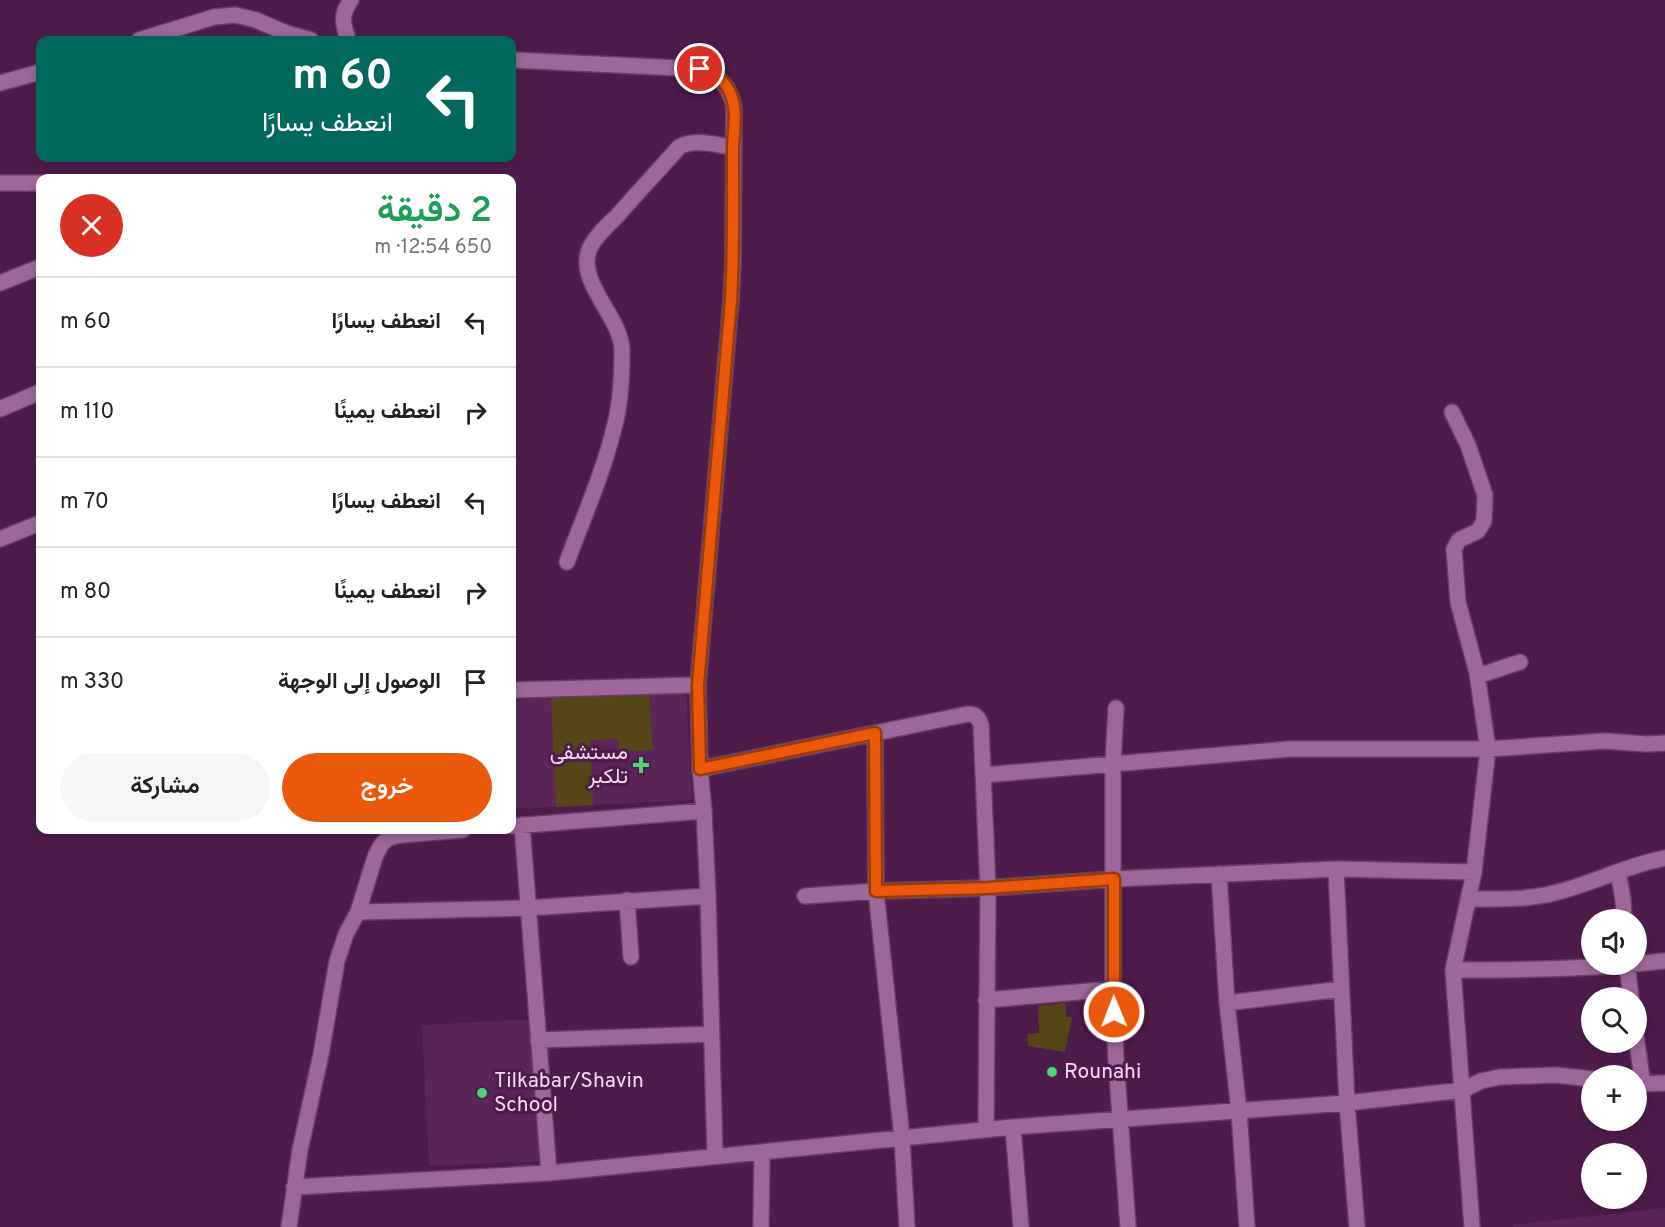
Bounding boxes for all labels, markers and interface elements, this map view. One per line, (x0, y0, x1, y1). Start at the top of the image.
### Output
pin (674, 43, 725, 94)
text: 60 m (292, 51, 393, 104)
icon: arrive (683, 52, 716, 85)
icon: left (414, 60, 492, 138)
text: انعطف يسارًا (262, 107, 393, 141)
text: 2 دقيقة (377, 189, 492, 235)
button: close (60, 194, 123, 257)
text: 650 m · 12:54 (374, 235, 492, 261)
icon: left (459, 306, 492, 339)
text: 60 m (60, 309, 111, 336)
text: انعطف يسارًا (331, 309, 441, 336)
icon: right (459, 396, 492, 429)
text: 110 m (60, 399, 114, 426)
text: انعطف يمينًا (334, 399, 441, 426)
icon: left (459, 486, 492, 519)
text: 70 m (60, 489, 109, 516)
text: انعطف يسارًا (331, 489, 441, 516)
icon: right (459, 576, 492, 609)
text: 80 m (60, 579, 111, 606)
text: انعطف يمينًا (334, 579, 441, 606)
icon: arrive (459, 666, 492, 699)
text: 330 m (60, 669, 124, 696)
text: الوصول إلى الوجهة (278, 669, 441, 696)
place label: مستشفى تلكبر (550, 740, 628, 791)
button: مشاركة (60, 753, 270, 822)
button: خروج (282, 753, 492, 822)
marker: مستشفى تلكبر (632, 756, 650, 774)
map controls (1581, 909, 1647, 1209)
button: sound (1581, 909, 1647, 975)
position arrow (1082, 980, 1146, 1044)
button: search (1581, 987, 1647, 1053)
place label: Rounahi (1064, 1059, 1141, 1086)
marker: Rounahi (1045, 1065, 1059, 1079)
button: + (1581, 1065, 1647, 1131)
place label: Tilkabar/Shavin School (494, 1068, 644, 1119)
marker: Tilkabar/Shavin School (475, 1086, 489, 1100)
button: − (1581, 1143, 1647, 1209)

